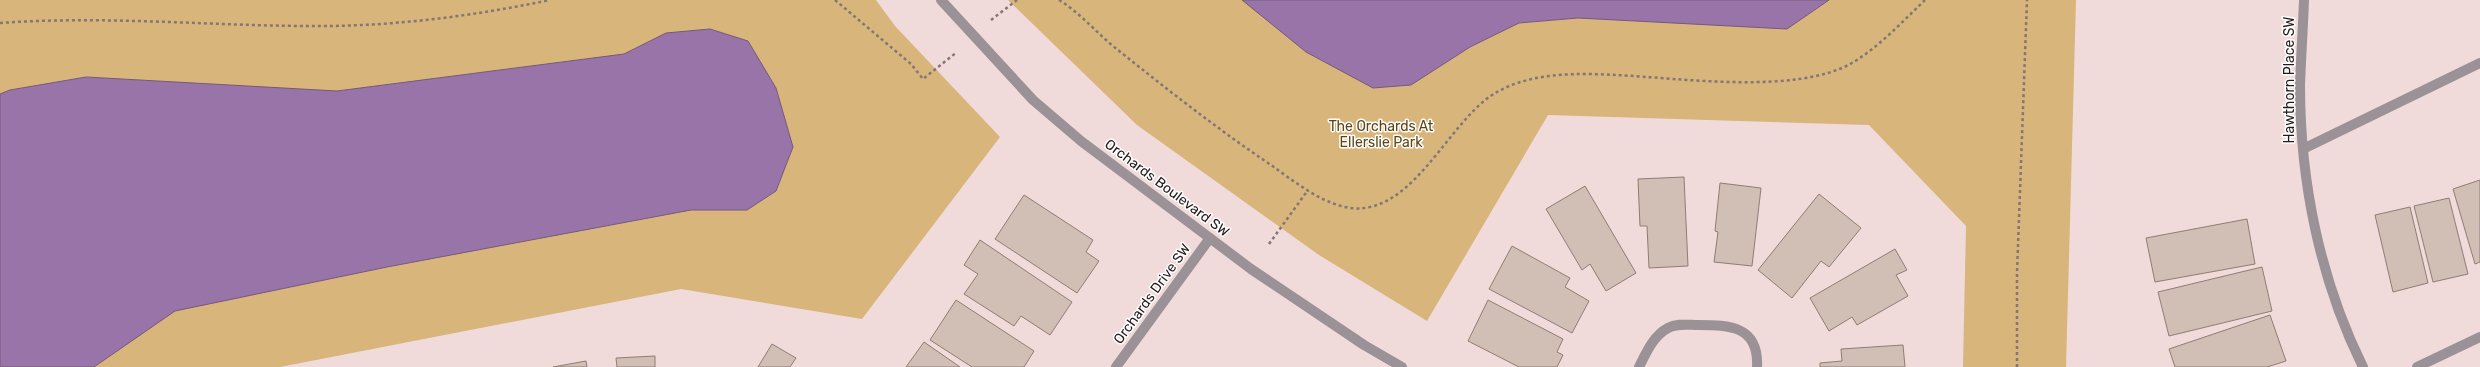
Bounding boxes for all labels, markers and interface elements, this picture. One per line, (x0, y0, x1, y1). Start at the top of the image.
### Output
street label: Hawthorn Place SW (2281, 16, 2298, 144)
park label: The Orchards At Ellerslie Park (1329, 118, 1434, 151)
street label: Orchards Boulevard SW (1101, 136, 1233, 240)
street label: Orchards Drive SW (1110, 241, 1194, 347)

